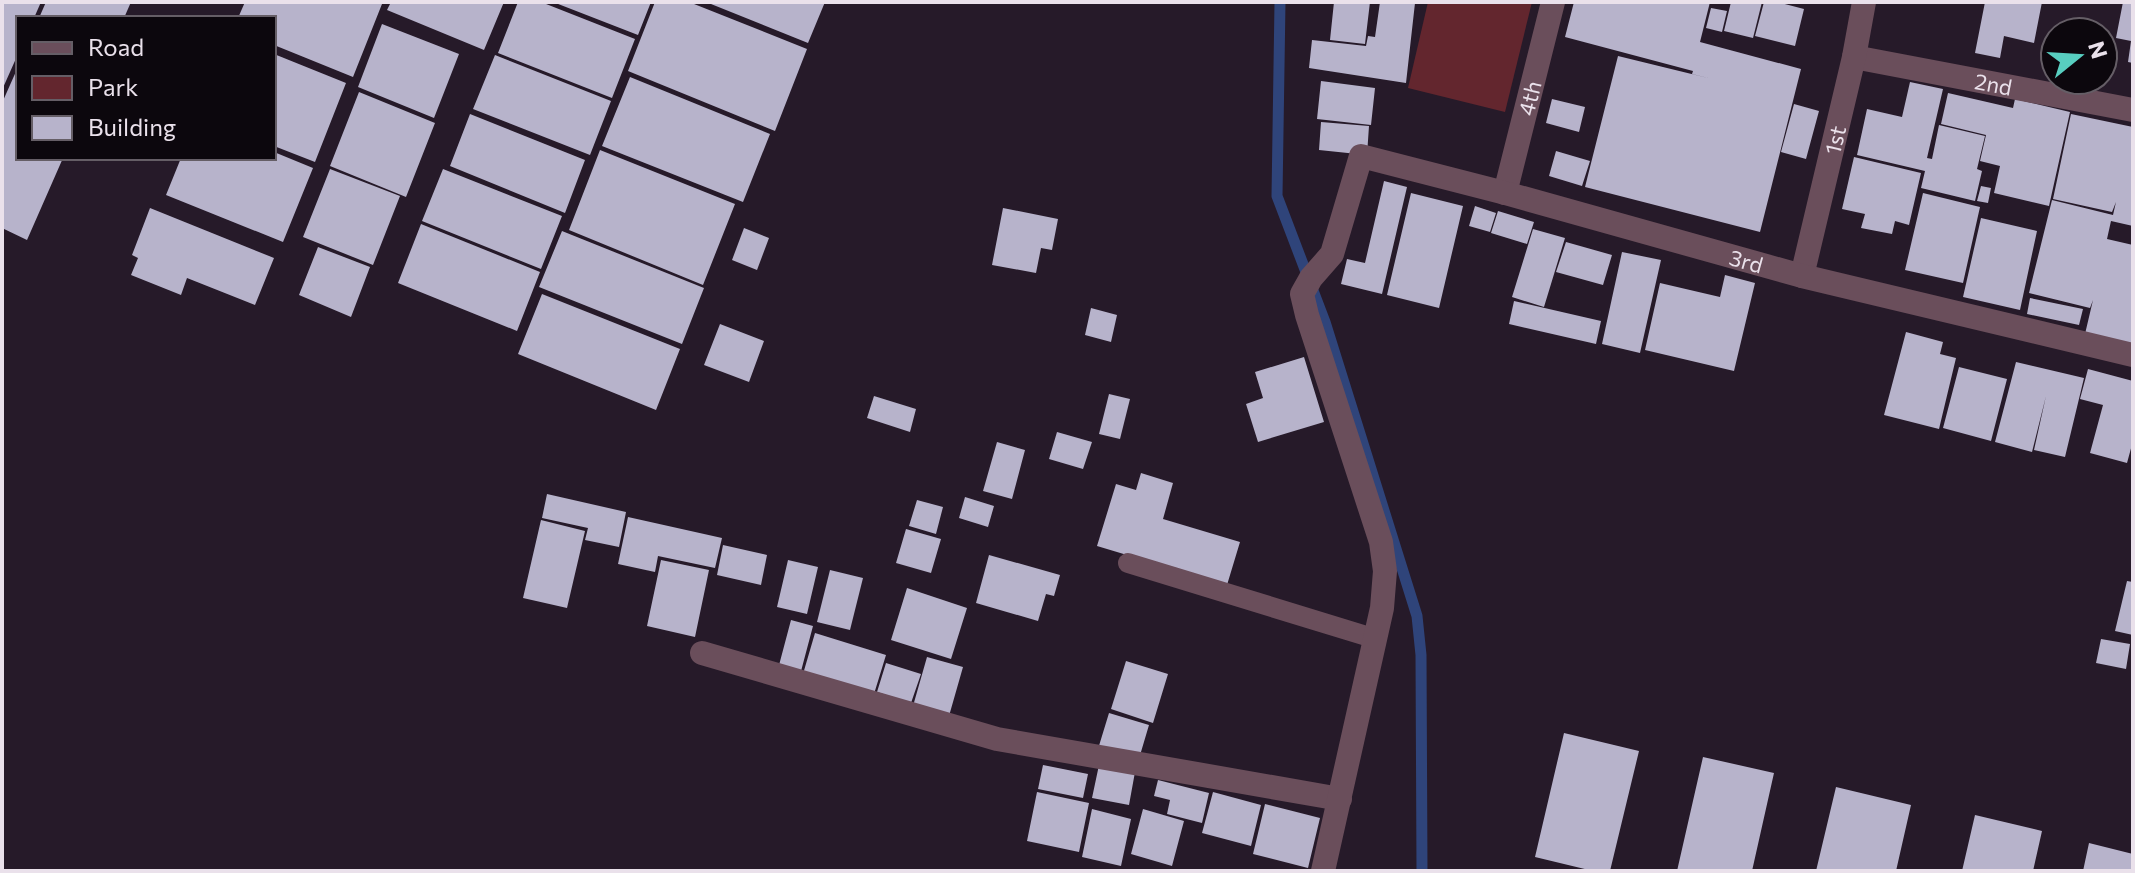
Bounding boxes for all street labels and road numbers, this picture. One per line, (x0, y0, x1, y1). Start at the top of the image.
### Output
street label: 2nd (1973, 67, 2014, 100)
street label: 4th (1512, 78, 1546, 118)
street label: 1st (1818, 123, 1851, 157)
street label: 3rd (1726, 243, 1766, 278)

